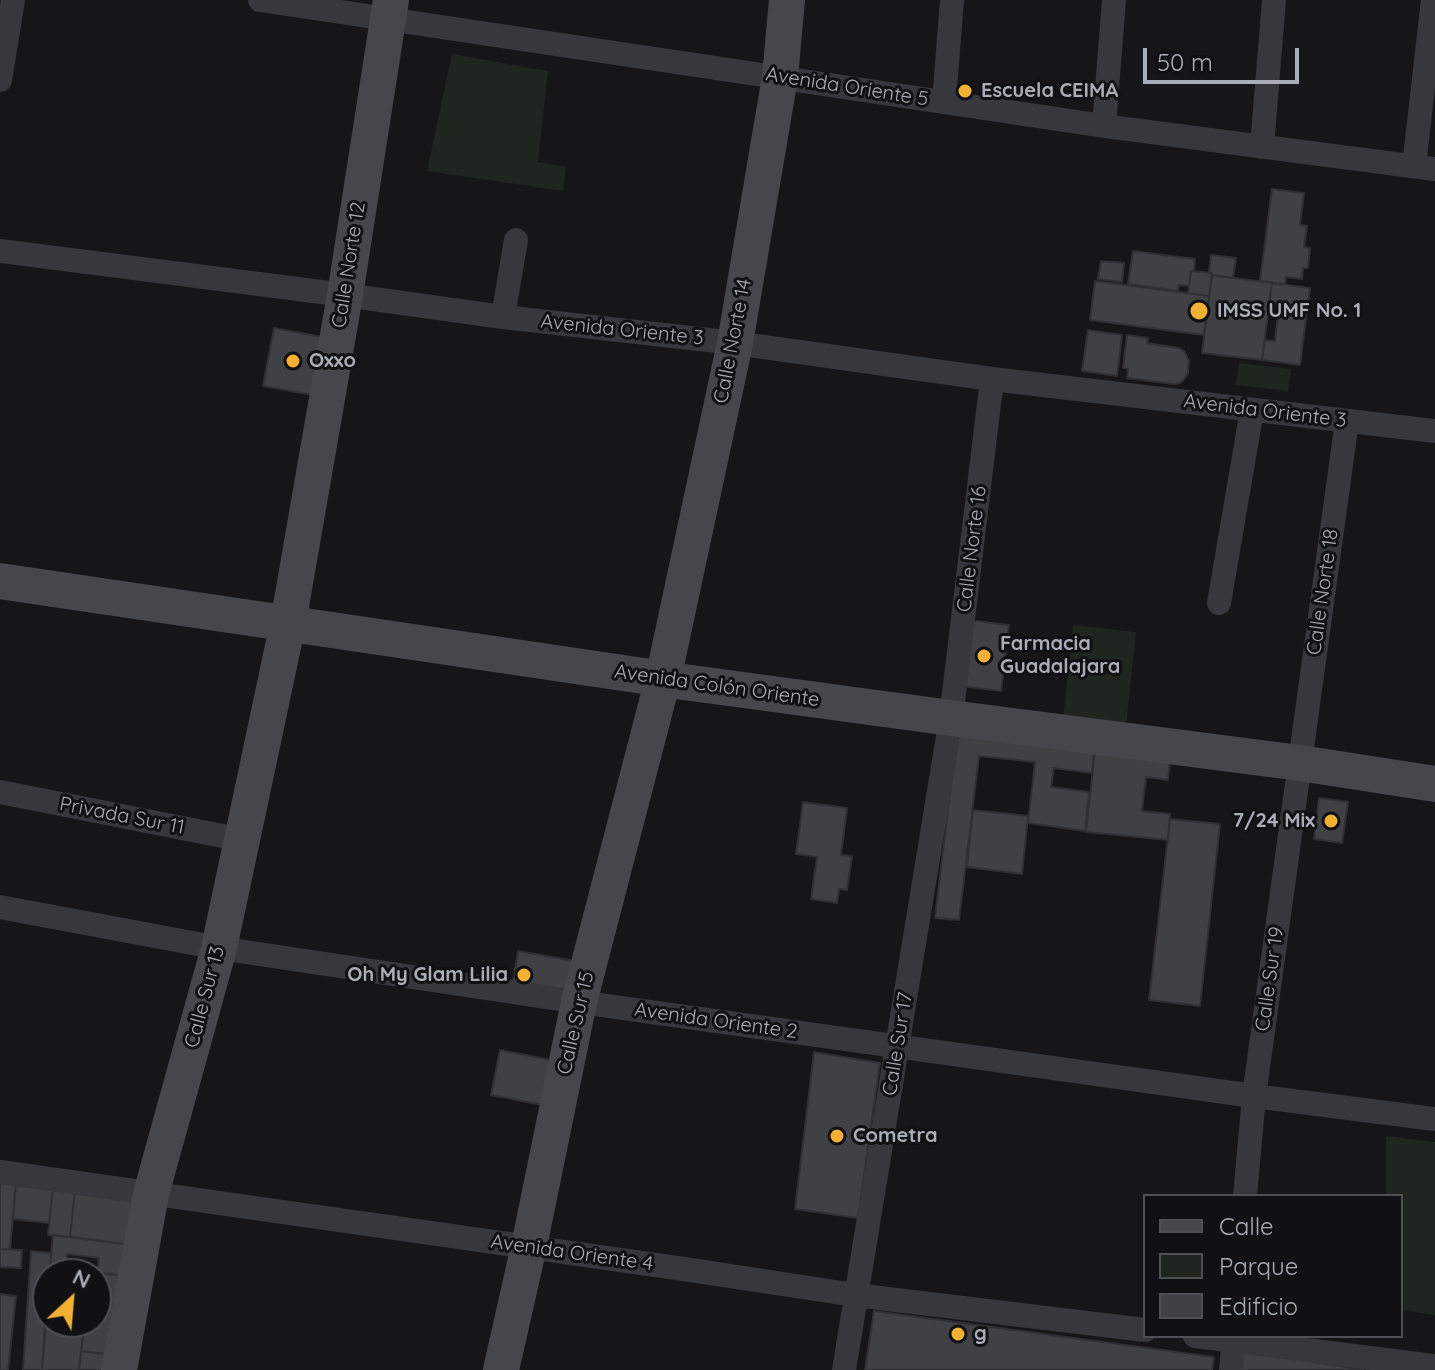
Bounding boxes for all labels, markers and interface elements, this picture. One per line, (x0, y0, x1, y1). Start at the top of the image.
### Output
scale bar (1147, 32, 1303, 82)
text: 50 m (1157, 47, 1213, 77)
street label: Avenida Oriente 5 (764, 62, 930, 112)
place label: Escuela CEIMA (981, 79, 1118, 103)
marker: Escuela CEIMA (956, 82, 974, 100)
street label: Calle Norte 12 (327, 200, 371, 330)
street label: Calle Norte 14 (709, 277, 757, 405)
place label: IMSS UMF No. 1 (1217, 299, 1361, 323)
marker: IMSS UMF No. 1 (1188, 300, 1210, 322)
street label: Avenida Oriente 3 (539, 310, 705, 350)
place label: Oxxo (309, 349, 356, 373)
marker: Oxxo (284, 352, 302, 370)
street label: Avenida Oriente 3 (1182, 389, 1348, 433)
street label: Calle Norte 16 (952, 485, 992, 613)
street label: Calle Norte 18 (1302, 527, 1344, 657)
place label: Farmacia Guadalajara (1000, 632, 1120, 679)
marker: Farmacia Guadalajara (975, 647, 993, 665)
street label: Avenida Colón Oriente (613, 660, 821, 712)
street label: Privada Sur 11 (57, 792, 187, 840)
place label: 7/24 Mix (1233, 809, 1315, 833)
marker: 7/24 Mix (1322, 812, 1340, 830)
street label: Calle Sur 19 (1251, 925, 1289, 1033)
street label: Calle Sur 13 (180, 943, 230, 1051)
place label: Oh My Glam Lilia (347, 963, 508, 987)
marker: Oh My Glam Lilia (515, 966, 533, 984)
street label: Calle Sur 15 (552, 969, 600, 1077)
street label: Calle Sur 17 (878, 991, 918, 1097)
street label: Avenida Oriente 2 (633, 998, 799, 1044)
place label: Cometra (853, 1124, 937, 1148)
marker: Cometra (828, 1127, 846, 1145)
legend (1143, 1194, 1403, 1338)
text: Calle (1219, 1211, 1274, 1241)
street label: Avenida Oriente 4 (489, 1230, 655, 1276)
text: Parque (1219, 1251, 1298, 1281)
north arrow (32, 1258, 112, 1338)
text: N (68, 1262, 95, 1294)
text: Edificio (1219, 1291, 1298, 1321)
place label: g (974, 1322, 987, 1346)
marker: g (949, 1325, 967, 1343)

